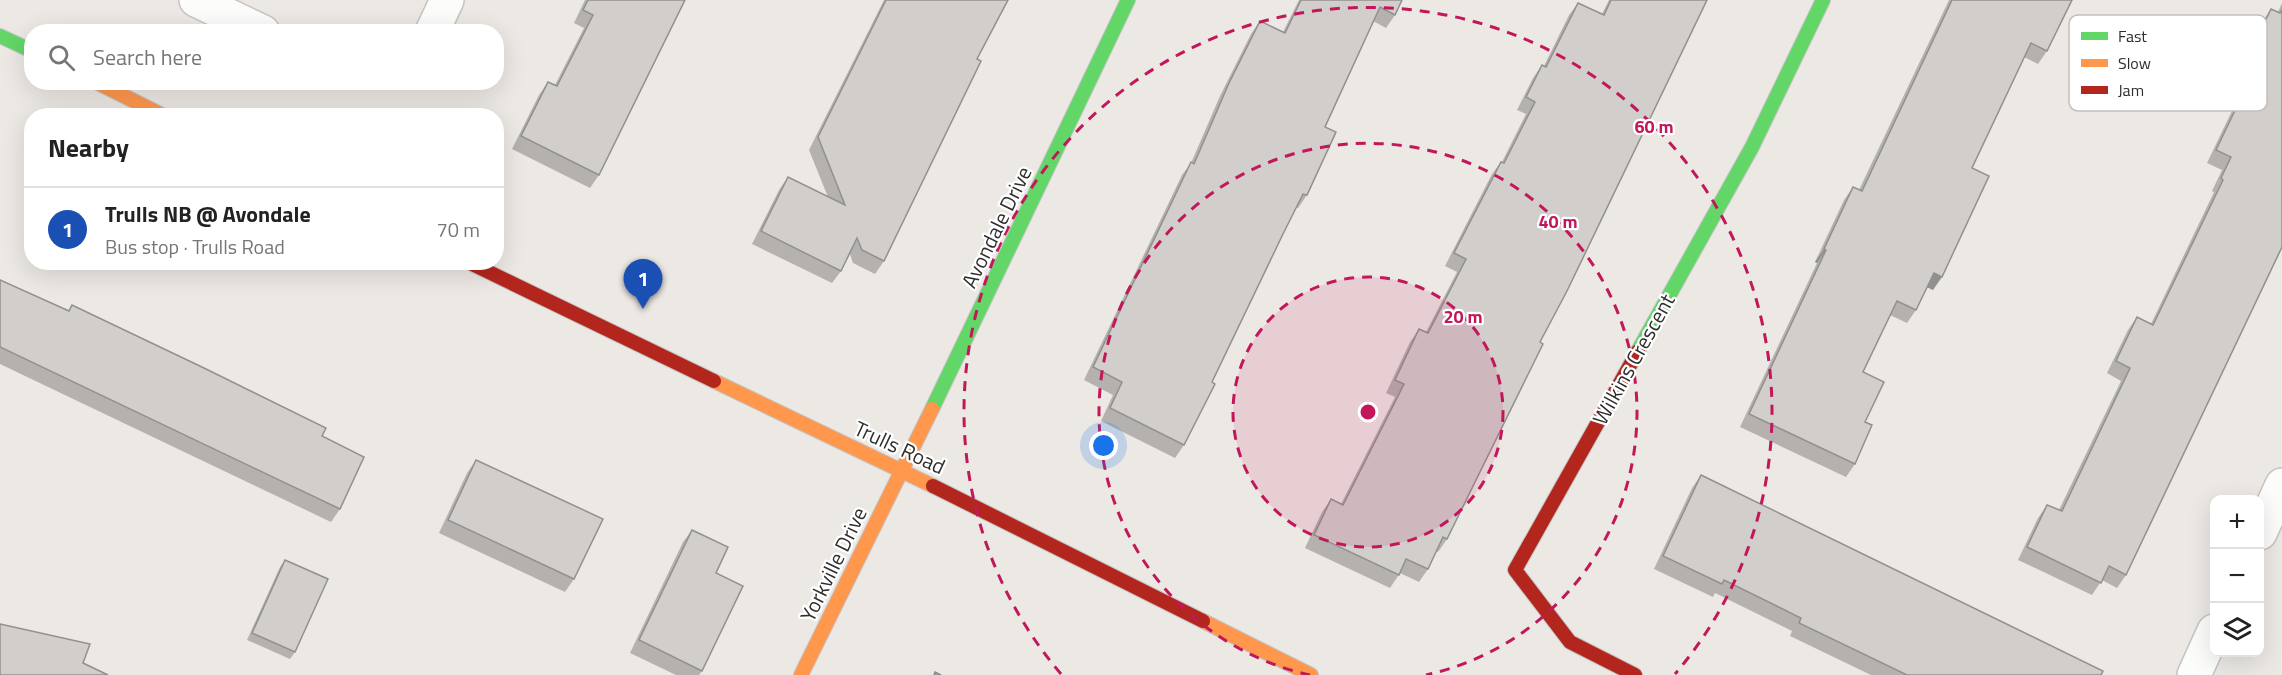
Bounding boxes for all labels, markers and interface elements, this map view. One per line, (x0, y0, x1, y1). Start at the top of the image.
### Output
legend (2069, 15, 2267, 111)
search box (24, 24, 504, 90)
text: Fast (2118, 24, 2147, 48)
text: Search here (93, 40, 202, 74)
icon: search (45, 41, 78, 74)
text: Slow (2118, 51, 2151, 75)
text: Jam (2118, 78, 2144, 102)
text: 60 m (1634, 113, 1674, 140)
text: Nearby (48, 128, 129, 167)
street label: Avondale Drive (953, 161, 1039, 293)
text: Trulls NB @ Avondale (105, 197, 311, 231)
text: 40 m (1538, 208, 1578, 235)
text: 1 (62, 214, 73, 245)
text: 70 m (436, 214, 480, 245)
text: Bus stop · Trulls Road (105, 231, 285, 262)
pin: 1 (624, 260, 662, 309)
street label: Wilkins Crescent (1584, 287, 1683, 430)
text: 20 m (1443, 303, 1483, 330)
centre of rings (1358, 402, 1378, 422)
street label: Trulls Road (849, 412, 951, 482)
your location (1089, 431, 1118, 460)
map controls (2210, 495, 2264, 657)
button: + (2210, 495, 2264, 549)
street label: Yorkville Drive (791, 501, 875, 627)
button: − (2210, 549, 2264, 603)
button: layers (2210, 603, 2264, 657)

